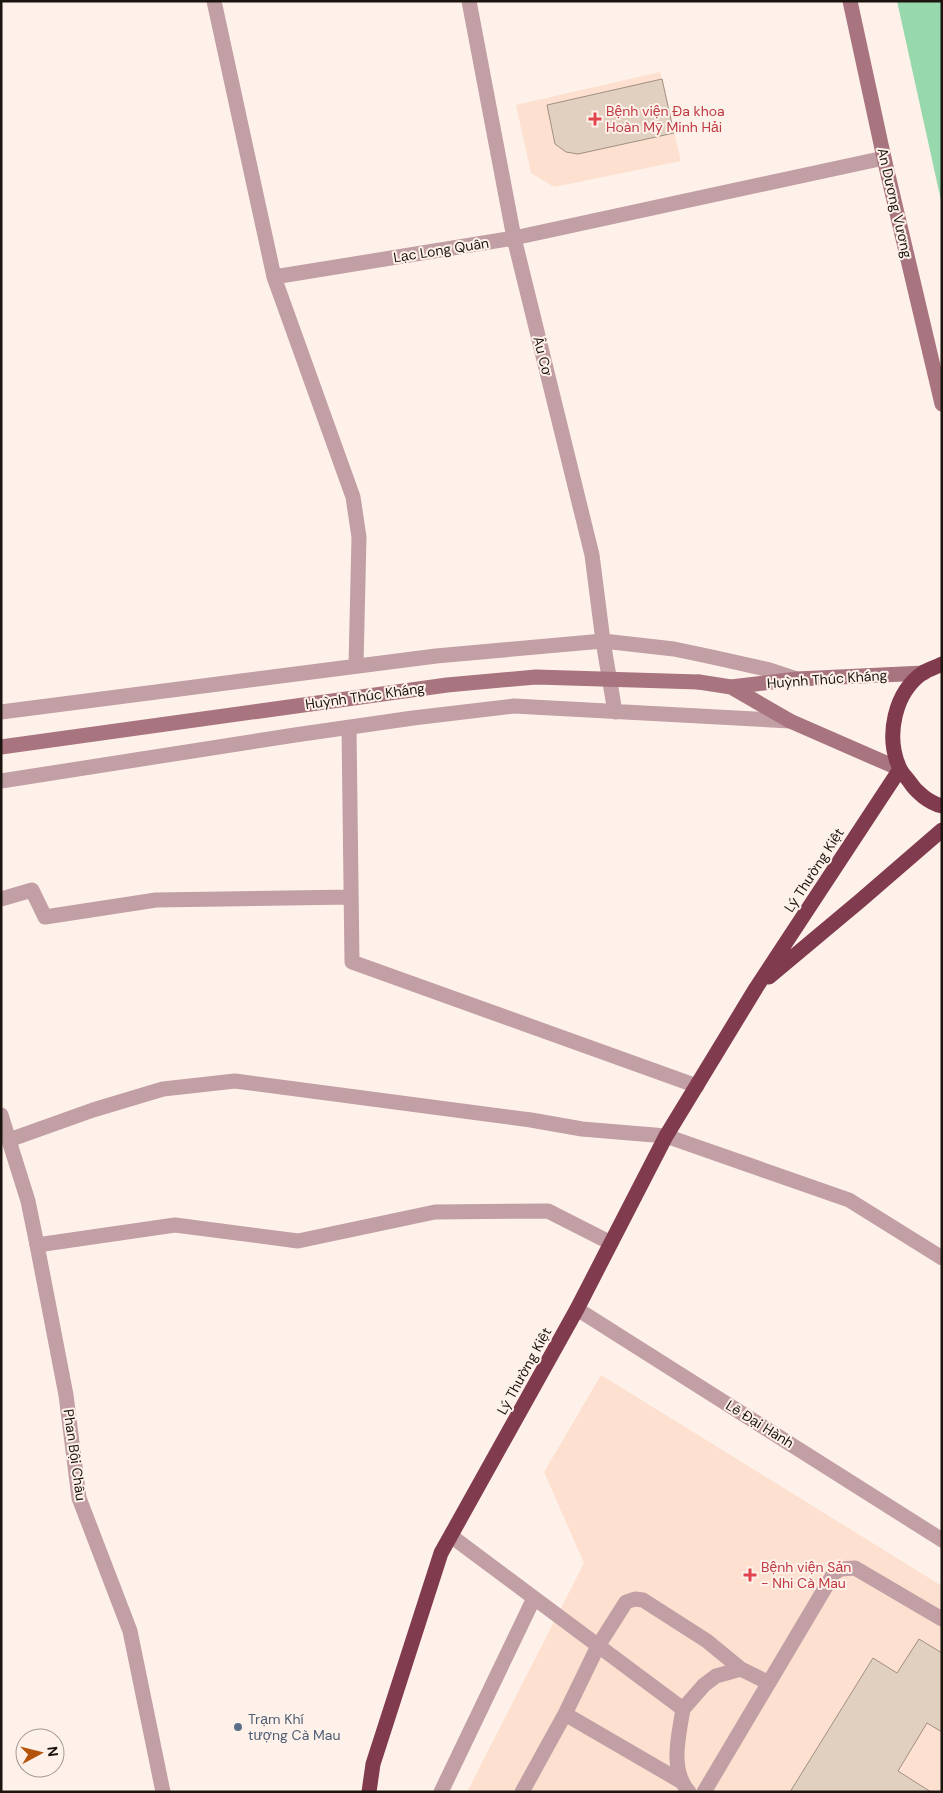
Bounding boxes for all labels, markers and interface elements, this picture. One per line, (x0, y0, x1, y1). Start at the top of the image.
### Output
place label: Bệnh viện Đa khoa Hoàn Mỹ Minh Hải (606, 102, 725, 136)
marker: Bệnh viện Đa khoa Hoàn Mỹ Minh Hải (588, 112, 602, 126)
street label: An Dương Vương (874, 146, 916, 260)
street label: Lạc Long Quân (392, 234, 490, 266)
street label: Âu Cơ (529, 334, 557, 378)
street label: Huỳnh Thúc Kháng (766, 666, 888, 692)
street label: Huỳnh Thúc Kháng (304, 679, 426, 713)
street label: Lý Thường Kiệt (780, 824, 848, 916)
street label: Lý Thường Kiệt (493, 1324, 555, 1418)
street label: Lê Đại Hành (723, 1396, 797, 1452)
street label: Phan Bội Châu (60, 1408, 90, 1502)
place label: Bệnh viện Sản - Nhi Cà Mau (761, 1558, 851, 1592)
marker: Bệnh viện Sản - Nhi Cà Mau (743, 1568, 757, 1582)
place label: Trạm Khí tượng Cà Mau (248, 1710, 340, 1744)
marker: Trạm Khí tượng Cà Mau (232, 1721, 244, 1733)
north arrow (15, 1728, 65, 1778)
text: N (43, 1745, 62, 1758)

